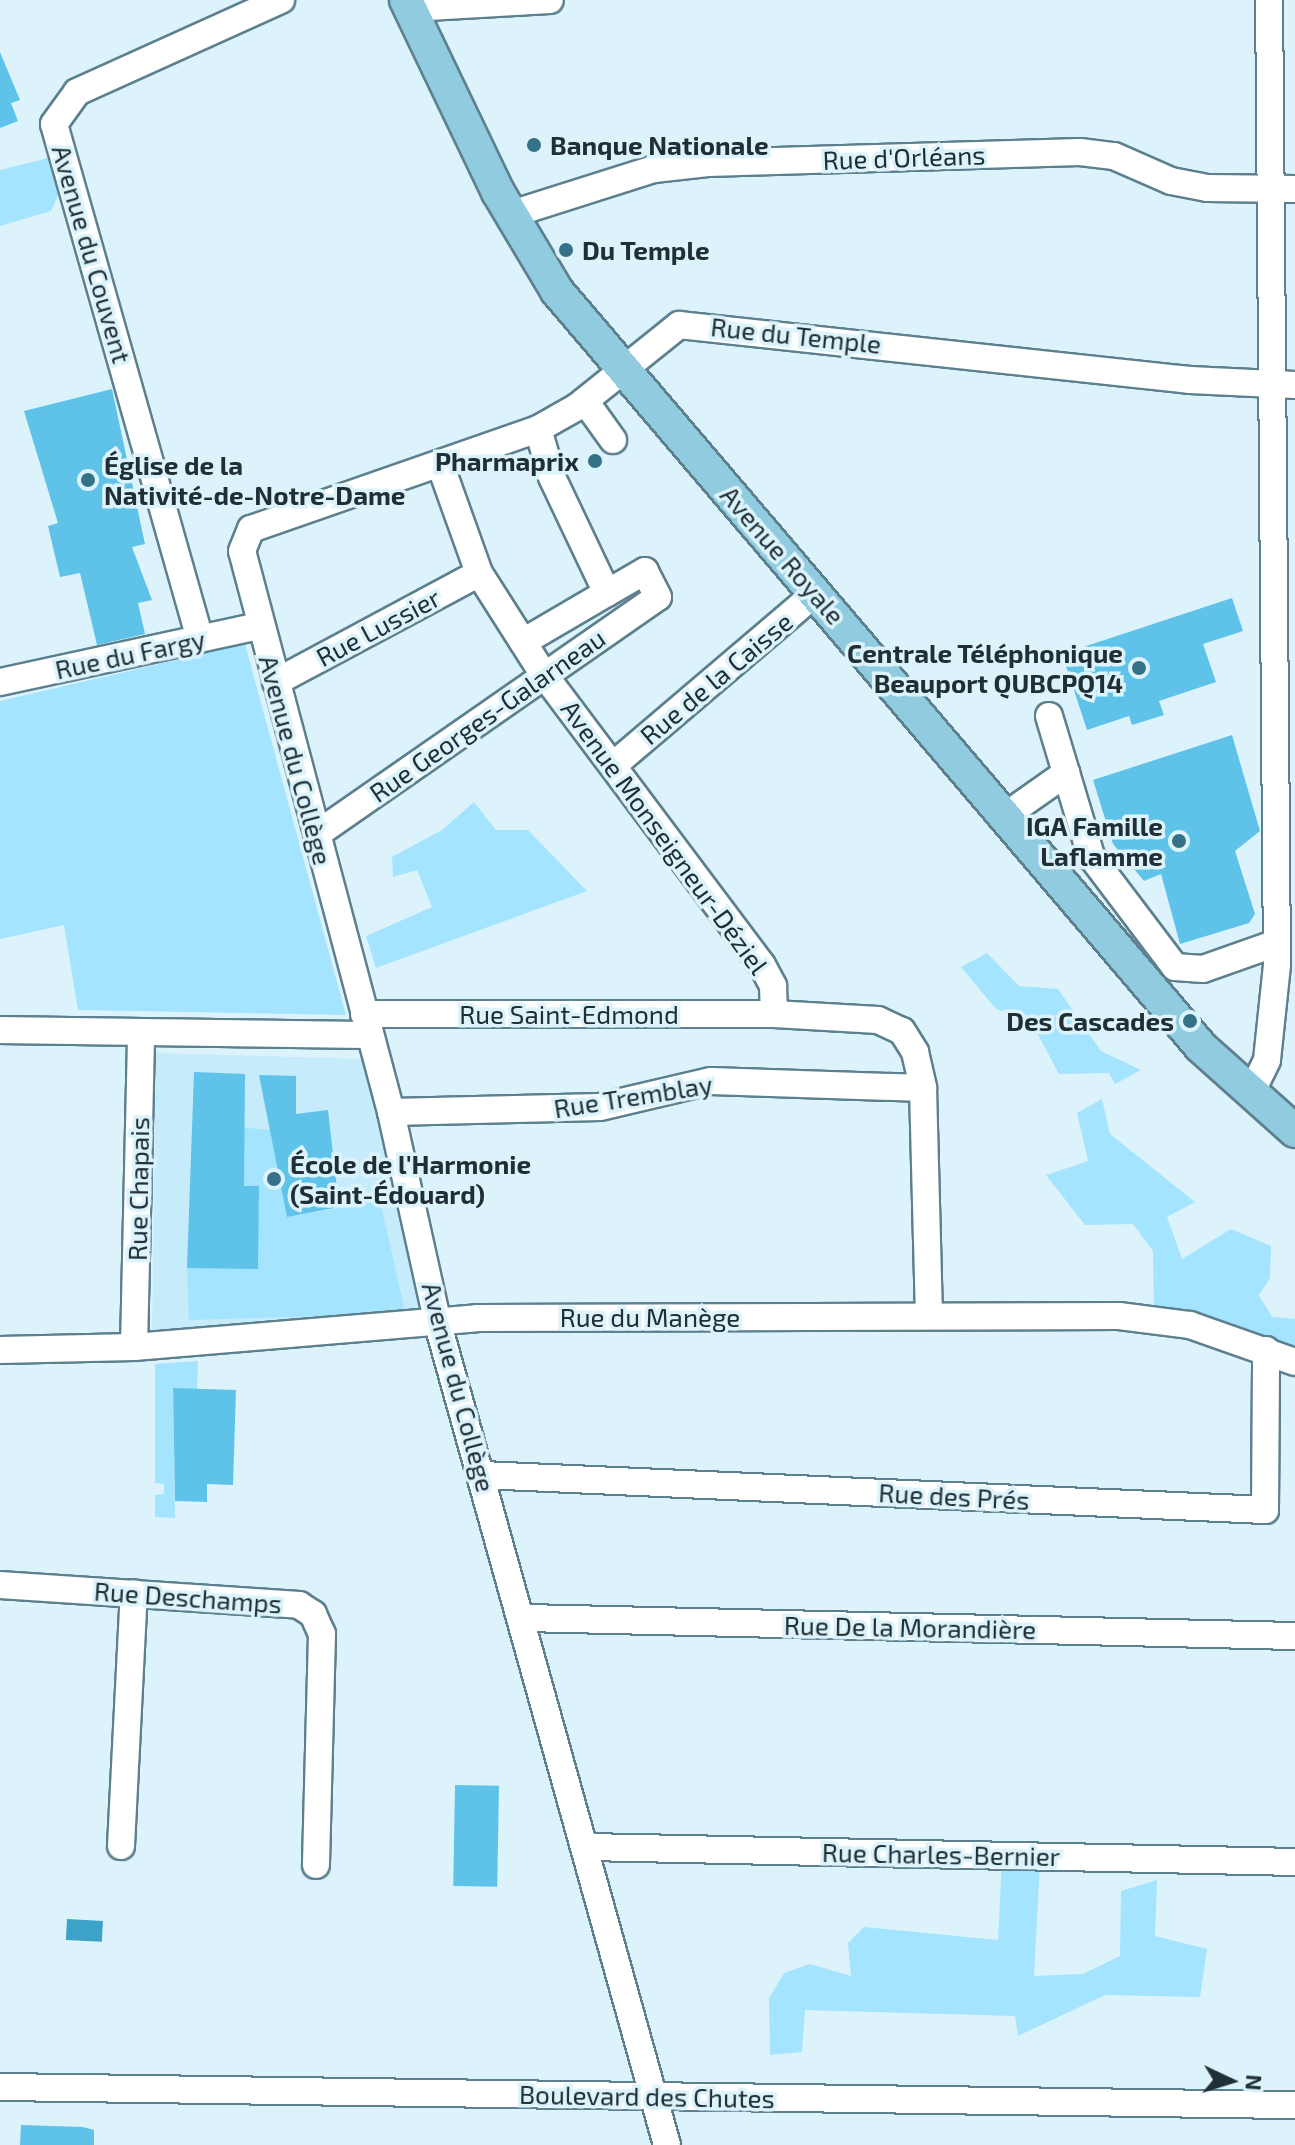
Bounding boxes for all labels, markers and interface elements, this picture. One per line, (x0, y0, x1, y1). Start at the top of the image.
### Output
place label: Banque Nationale (550, 129, 769, 161)
marker: Banque Nationale (525, 136, 543, 154)
street label: Rue d'Orléans (822, 139, 986, 175)
street label: Avenue du Couvent (46, 141, 138, 367)
place label: Du Temple (582, 234, 710, 266)
marker: Du Temple (557, 241, 575, 259)
street label: Rue du Temple (709, 311, 883, 359)
place label: Pharmaprix (435, 445, 579, 477)
place label: Église de la Nativité-de-Notre-Dame (104, 449, 406, 510)
marker: Pharmaprix (586, 452, 604, 470)
marker: Église de la Nativité-de-Notre-Dame (79, 471, 97, 489)
street label: Avenue Royale (714, 479, 852, 631)
street label: Rue Lussier (311, 581, 445, 673)
street label: Rue de la Caisse (634, 605, 798, 751)
street label: Rue Georges-Galarneau (363, 622, 611, 808)
street label: Rue du Fargy (52, 623, 208, 685)
place label: Centrale Téléphonique Beauport QUBCPQ14 (846, 637, 1123, 698)
street label: Avenue du Collège (253, 652, 339, 868)
marker: Centrale Téléphonique Beauport QUBCPQ14 (1130, 659, 1148, 677)
street label: Avenue Monseigneur-Déziel (555, 694, 775, 980)
place label: IGA Famille Laflamme (1025, 810, 1163, 872)
marker: IGA Famille Laflamme (1170, 832, 1188, 850)
street label: Rue Saint-Edmond (459, 998, 679, 1030)
place label: Des Cascades (1006, 1005, 1174, 1037)
marker: Des Cascades (1181, 1012, 1199, 1030)
street label: Rue Tremblay (551, 1068, 715, 1124)
street label: Rue Chapais (121, 1117, 155, 1261)
place label: École de l'Harmonie (Saint-Édouard) (290, 1148, 531, 1210)
marker: École de l'Harmonie (Saint-Édouard) (265, 1170, 283, 1188)
street label: Avenue du Collège (416, 1279, 502, 1495)
street label: Rue du Manège (560, 1301, 740, 1333)
street label: Rue des Prés (878, 1476, 1030, 1516)
street label: Rue Deschamps (93, 1575, 283, 1619)
street label: Rue De la Morandière (784, 1609, 1036, 1645)
street label: Rue Charles-Bernier (822, 1836, 1060, 1872)
north arrow (1191, 2041, 1271, 2121)
text: N (1241, 2074, 1268, 2091)
street label: Boulevard des Chutes (519, 2078, 775, 2114)

